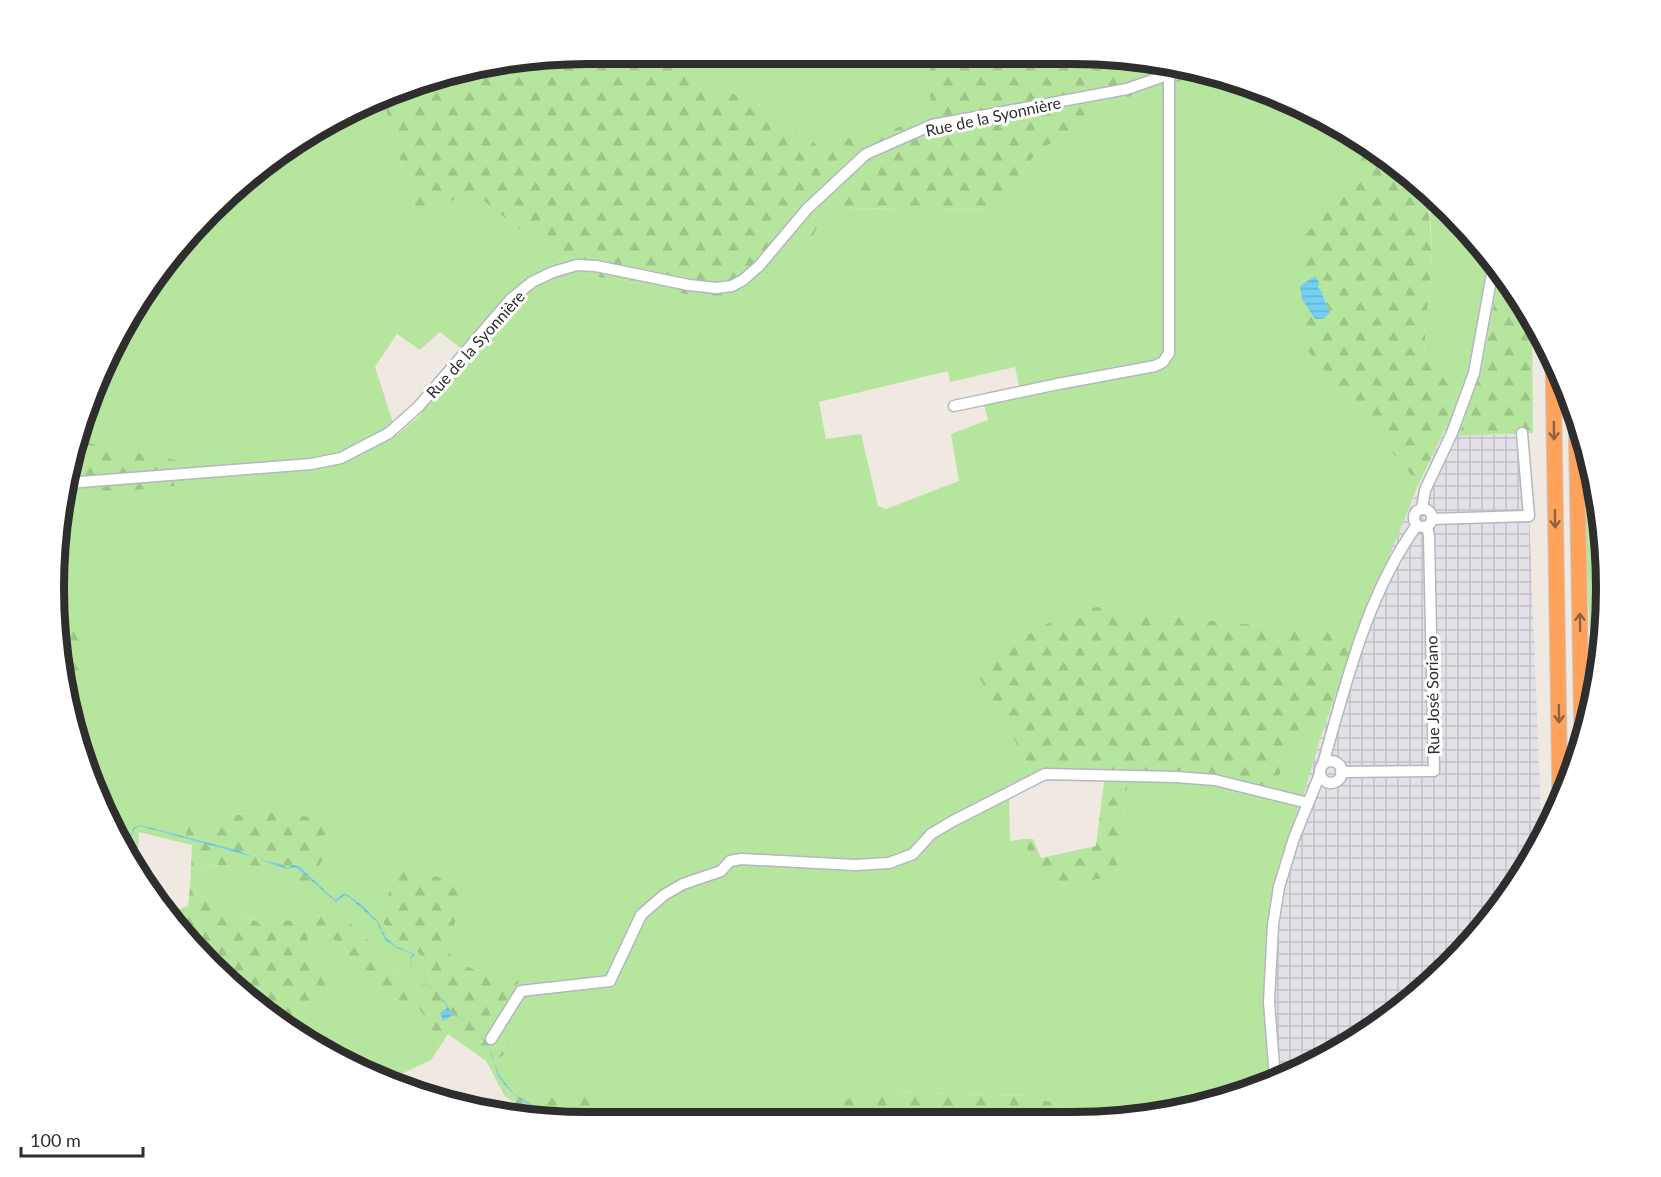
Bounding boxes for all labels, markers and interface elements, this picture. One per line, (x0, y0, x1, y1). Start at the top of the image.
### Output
street label: Rue de la Syonnière (924, 92, 1062, 140)
street label: Rue de la Syonnière (422, 286, 528, 402)
one-way arrow (1548, 420, 1560, 440)
one-way arrow (1550, 509, 1561, 529)
one-way arrow (1574, 613, 1586, 633)
street label: Rue José Soriano (1421, 635, 1443, 755)
one-way arrow (1553, 704, 1565, 724)
scale bar (21, 1120, 142, 1158)
text: 100 m (30, 1129, 81, 1151)

